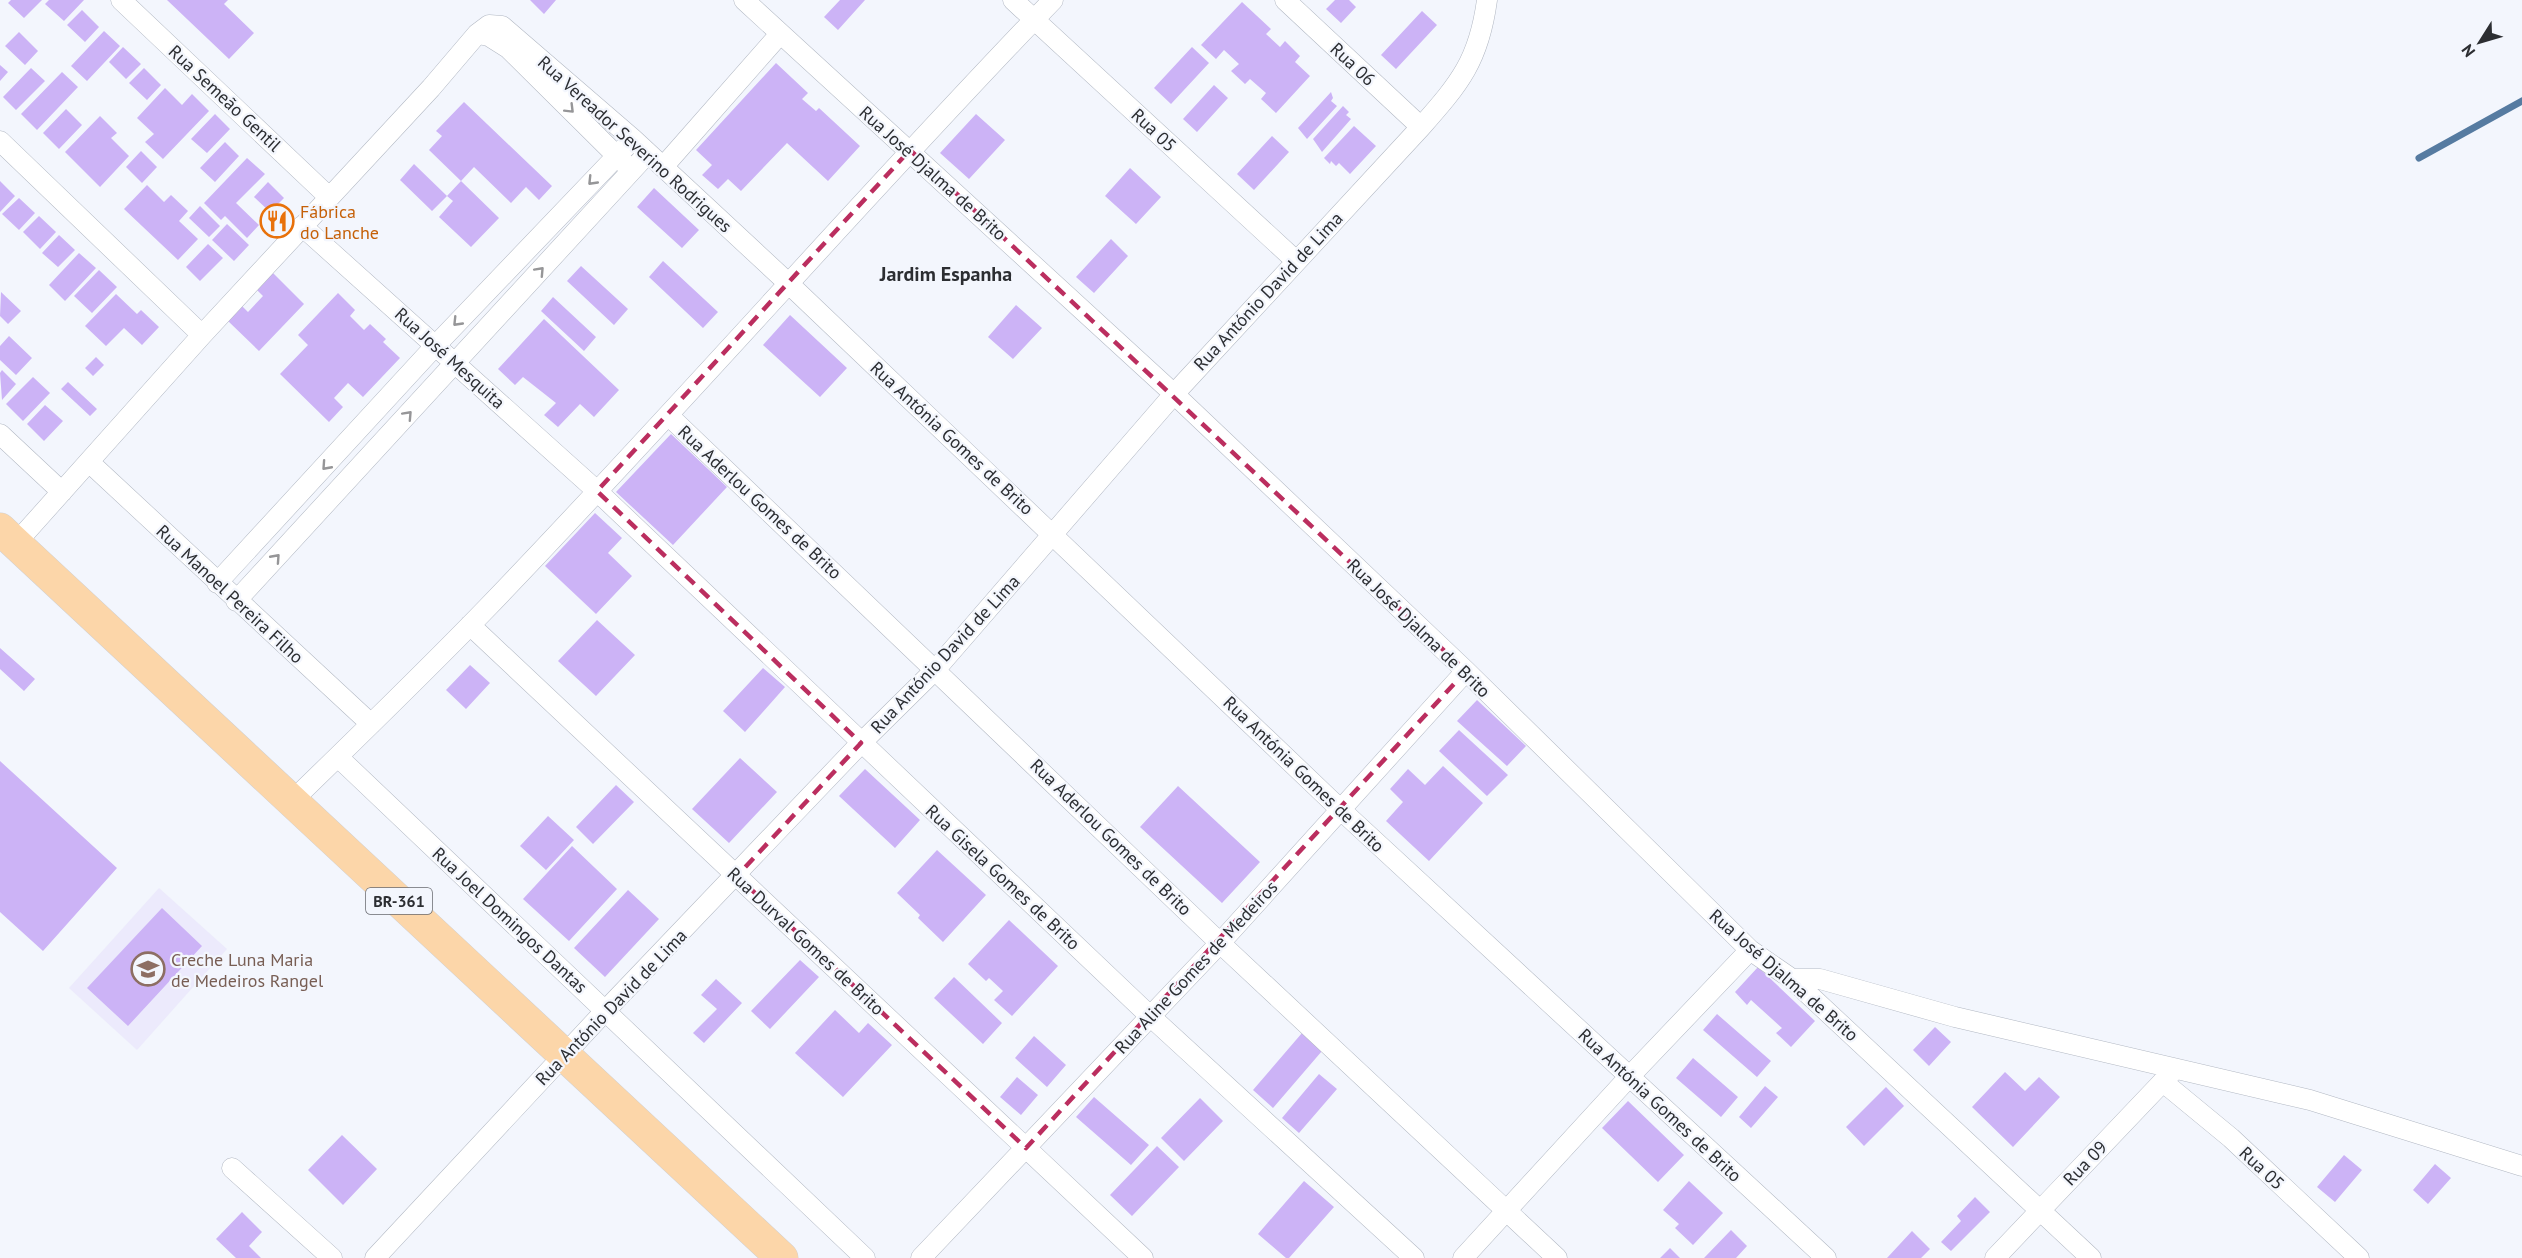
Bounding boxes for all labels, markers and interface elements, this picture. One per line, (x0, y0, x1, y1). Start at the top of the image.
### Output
north arrow (2450, 12, 2510, 72)
street label: Rua 06 (1326, 37, 1380, 91)
street label: Rua Semeão Gentil (164, 40, 287, 157)
text: N (2457, 41, 2479, 61)
street label: Rua Vereador Severino Rodrigues (533, 51, 737, 237)
one-way arrow (562, 101, 573, 112)
street label: Rua José Djalma de Brito (855, 101, 1011, 245)
street label: Rua 05 (1127, 103, 1181, 157)
one-way arrow (589, 174, 600, 185)
place label: Fábrica do Lanche (300, 200, 379, 244)
restaurant icon: Fábrica do Lanche (259, 203, 295, 239)
street label: Rua António David de Lima (1189, 207, 1347, 375)
district label: Jardim Espanha (879, 261, 1012, 287)
one-way arrow (533, 268, 544, 279)
street label: Rua José Mesquita (390, 302, 510, 414)
one-way arrow (454, 315, 465, 326)
street label: Rua Antónia Gomes de Brito (865, 356, 1039, 520)
one-way arrow (401, 411, 412, 421)
street label: Rua Aderlou Gomes de Brito (673, 420, 847, 584)
one-way arrow (322, 459, 333, 470)
street label: Rua Manoel Pereira Filho (152, 520, 308, 668)
one-way arrow (269, 554, 280, 564)
street label: Rua José Djalma de Brito (1343, 554, 1495, 702)
street label: Rua António David de Lima (866, 570, 1024, 738)
street label: Rua Antónia Gomes de Brito (1219, 691, 1389, 857)
street label: Rua Aderlou Gomes de Brito (1025, 754, 1197, 920)
street label: Rua Gisela Gomes de Brito (921, 799, 1085, 955)
street label: Rua Joel Domingos Dantas (428, 842, 592, 998)
street label: Rua Durval Gomes de Brito (723, 862, 889, 1020)
street label: Rua Aline Gomes de Medeiros (1110, 876, 1282, 1058)
road number: BR-361 (366, 888, 432, 914)
street label: Rua José Djalma de Brito (1705, 904, 1863, 1046)
street label: Rua António David de Lima (530, 924, 692, 1090)
place label: Creche Luna Maria de Medeiros Rangel (171, 948, 324, 992)
school or university icon: Creche Luna Maria de Medeiros Rangel (130, 951, 166, 987)
street label: Rua Antónia Gomes de Brito (1573, 1023, 1747, 1187)
street label: Rua 09 (2058, 1136, 2112, 1190)
street label: Rua 05 (2235, 1141, 2289, 1195)

